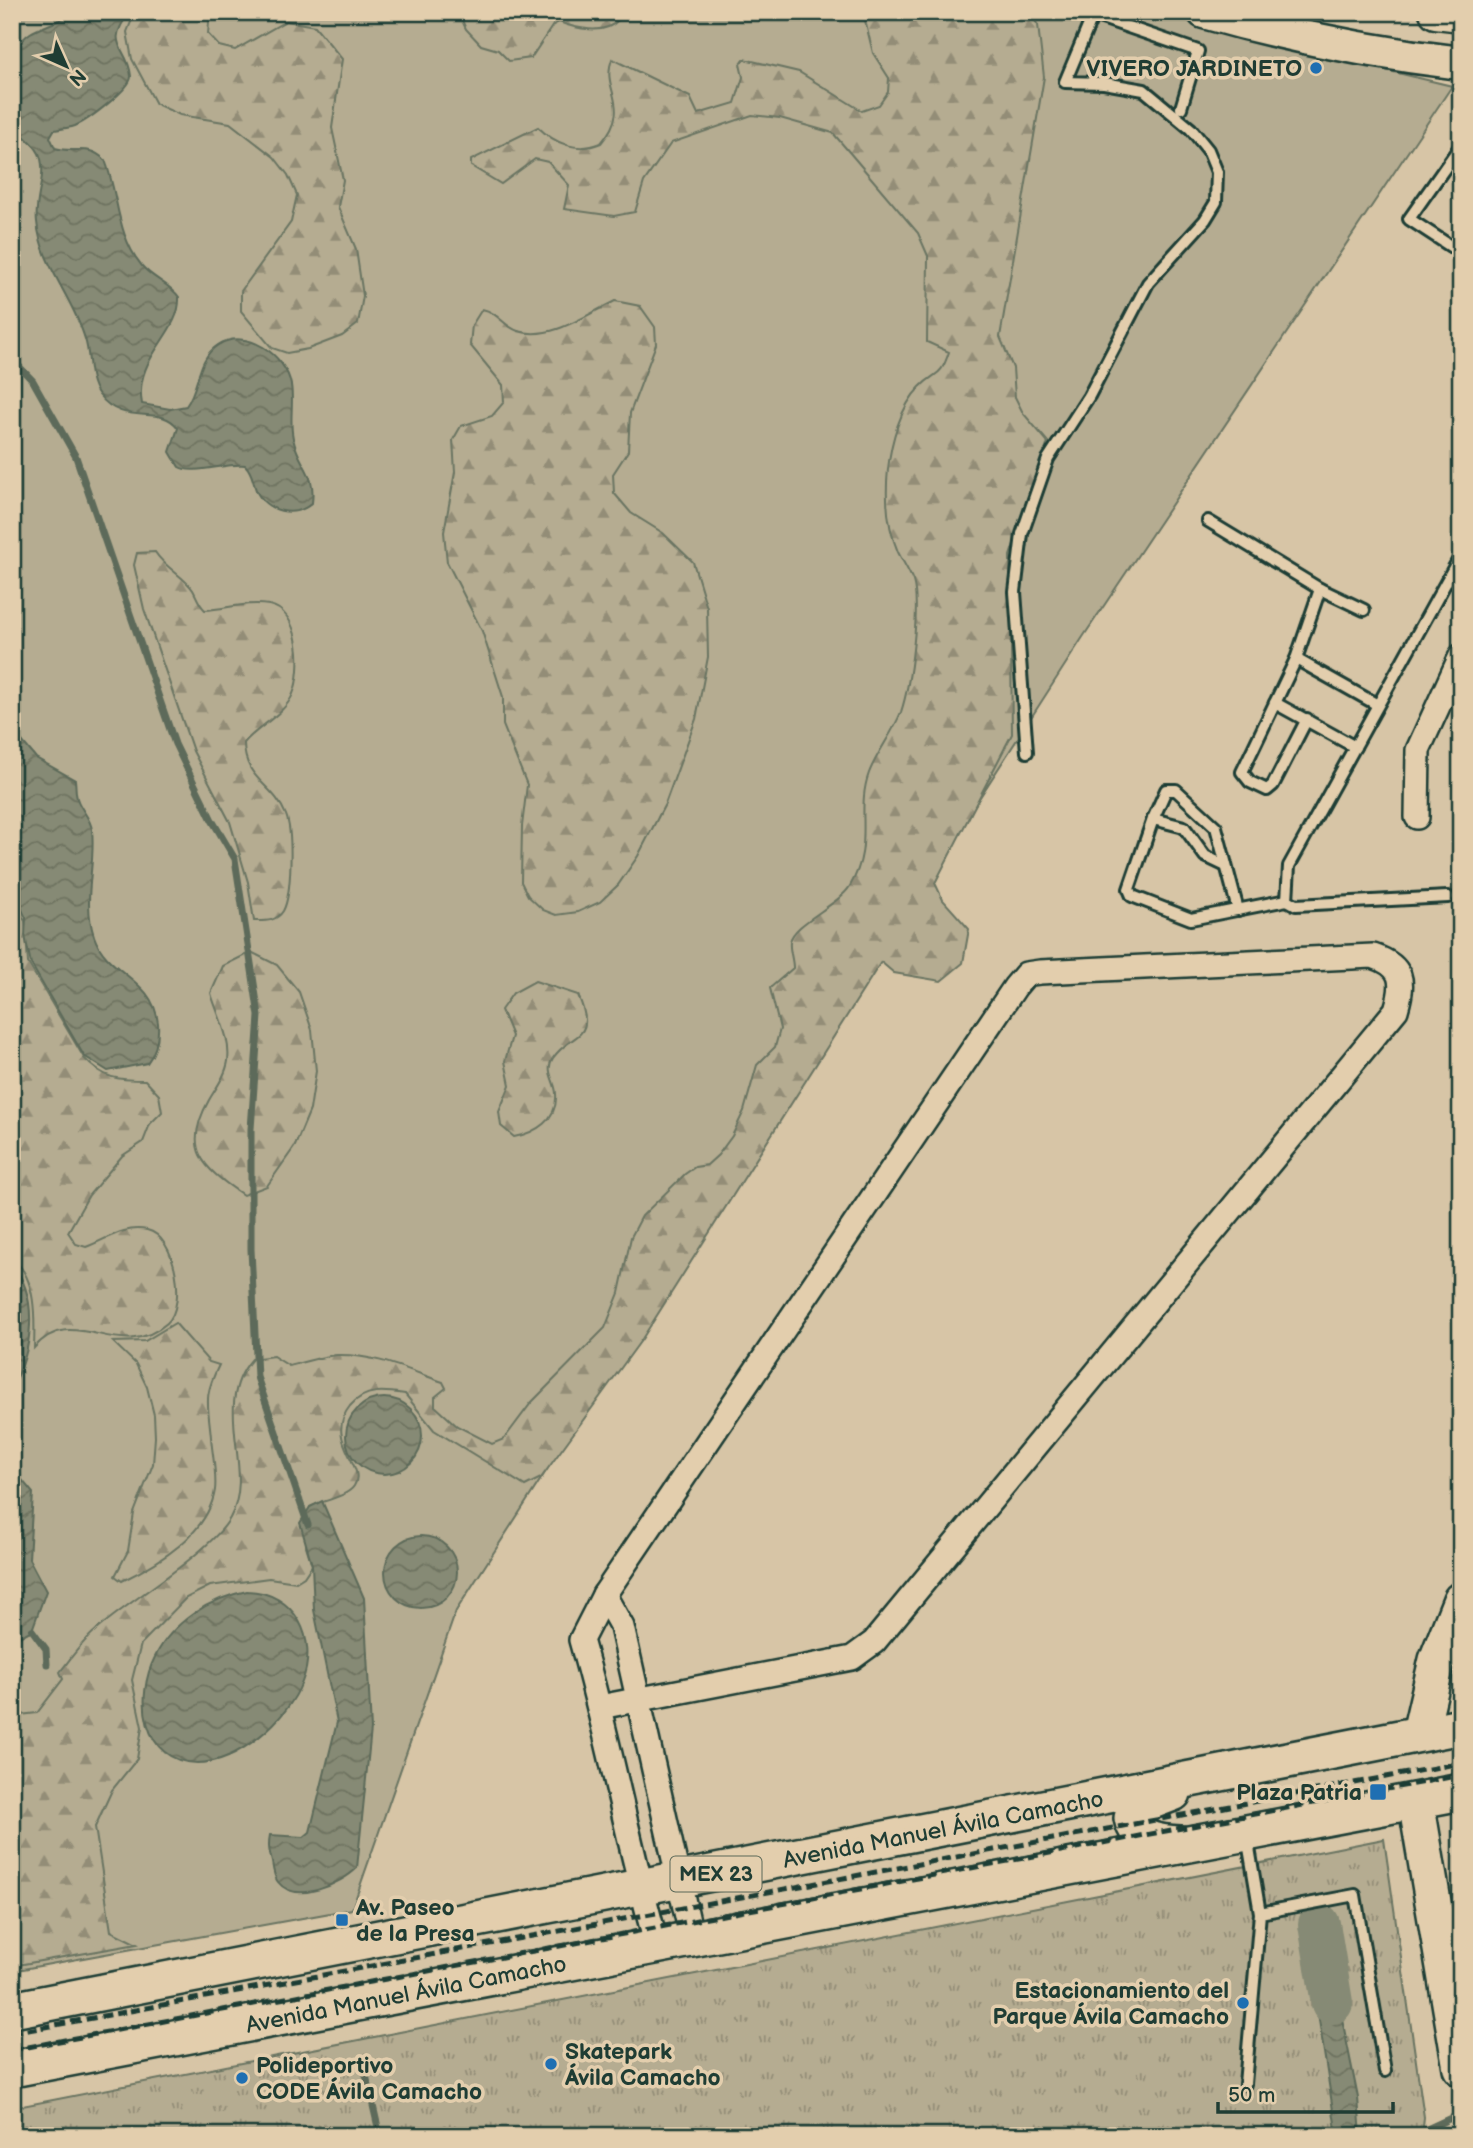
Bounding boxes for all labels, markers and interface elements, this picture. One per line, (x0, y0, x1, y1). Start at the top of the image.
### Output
north arrow (32, 32, 102, 102)
place label: VIVERO JARDINETO (1086, 55, 1302, 83)
marker: VIVERO JARDINETO (1308, 60, 1324, 76)
text: N (64, 64, 90, 90)
place label: Plaza Patria (1236, 1779, 1362, 1807)
marker: Plaza Patria (1368, 1782, 1388, 1802)
street label: Avenida Manuel Ávila Camacho (781, 1785, 1106, 1875)
road number: MEX 23 (670, 1856, 762, 1892)
place label: Av. Paseo de la Presa (355, 1894, 475, 1948)
marker: Av. Paseo de la Presa (334, 1912, 350, 1928)
street label: Avenida Manuel Ávila Camacho (244, 1950, 569, 2040)
place label: Estacionamiento del Parque Ávila Camacho (993, 1977, 1229, 2031)
marker: Estacionamiento del Parque Ávila Camacho (1235, 1995, 1251, 2011)
place label: Skatepark Ávila Camacho (564, 2038, 721, 2092)
place label: Polideportivo CODE Ávila Camacho (256, 2052, 482, 2106)
marker: Skatepark Ávila Camacho (543, 2056, 559, 2072)
marker: Polideportivo CODE Ávila Camacho (234, 2070, 250, 2086)
scale bar (1218, 2071, 1392, 2115)
text: 50 m (1228, 2083, 1275, 2108)

